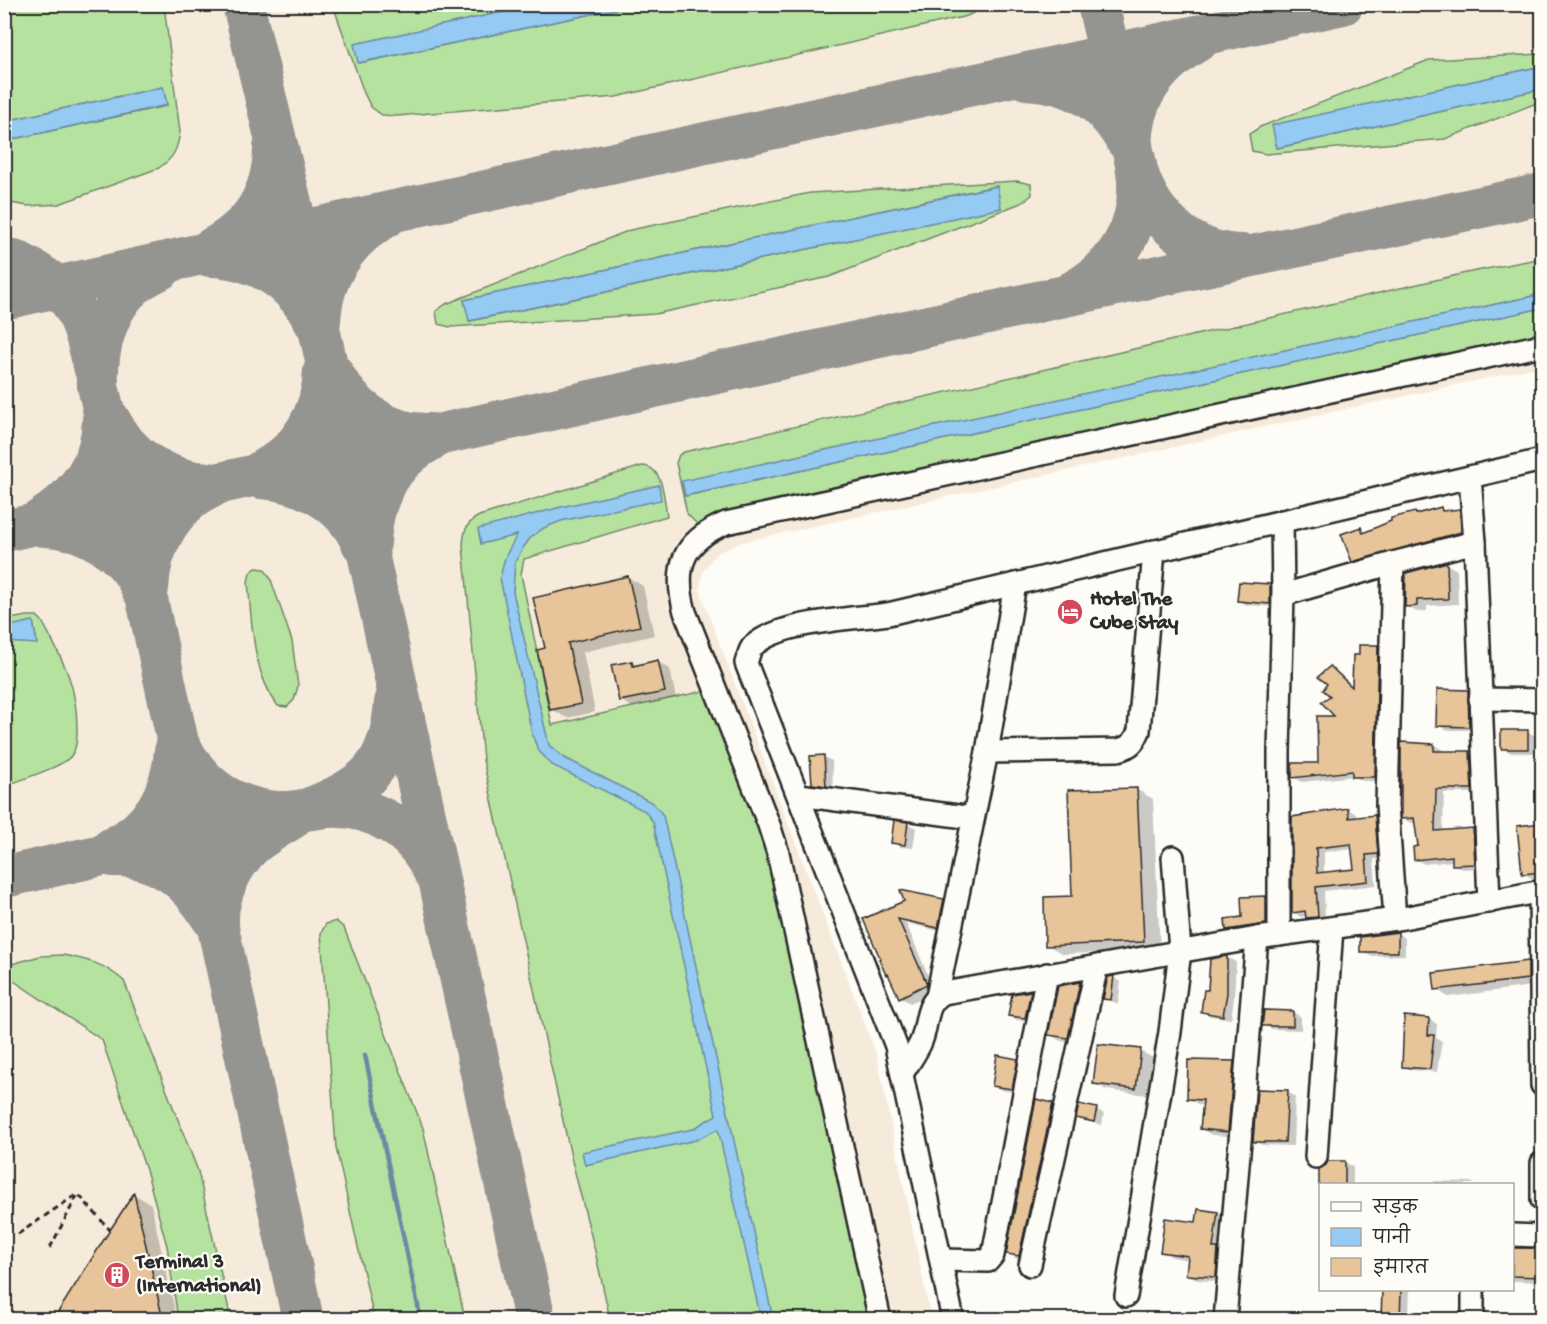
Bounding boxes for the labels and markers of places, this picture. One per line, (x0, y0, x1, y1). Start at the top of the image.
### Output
place label: Hotel The Cube Stay (1089, 588, 1179, 637)
hotel icon: Hotel The Cube Stay (1055, 597, 1085, 627)
place label: Terminal 3 (International) (134, 1251, 262, 1300)
building icon: Terminal 3 (International) (102, 1260, 132, 1290)

